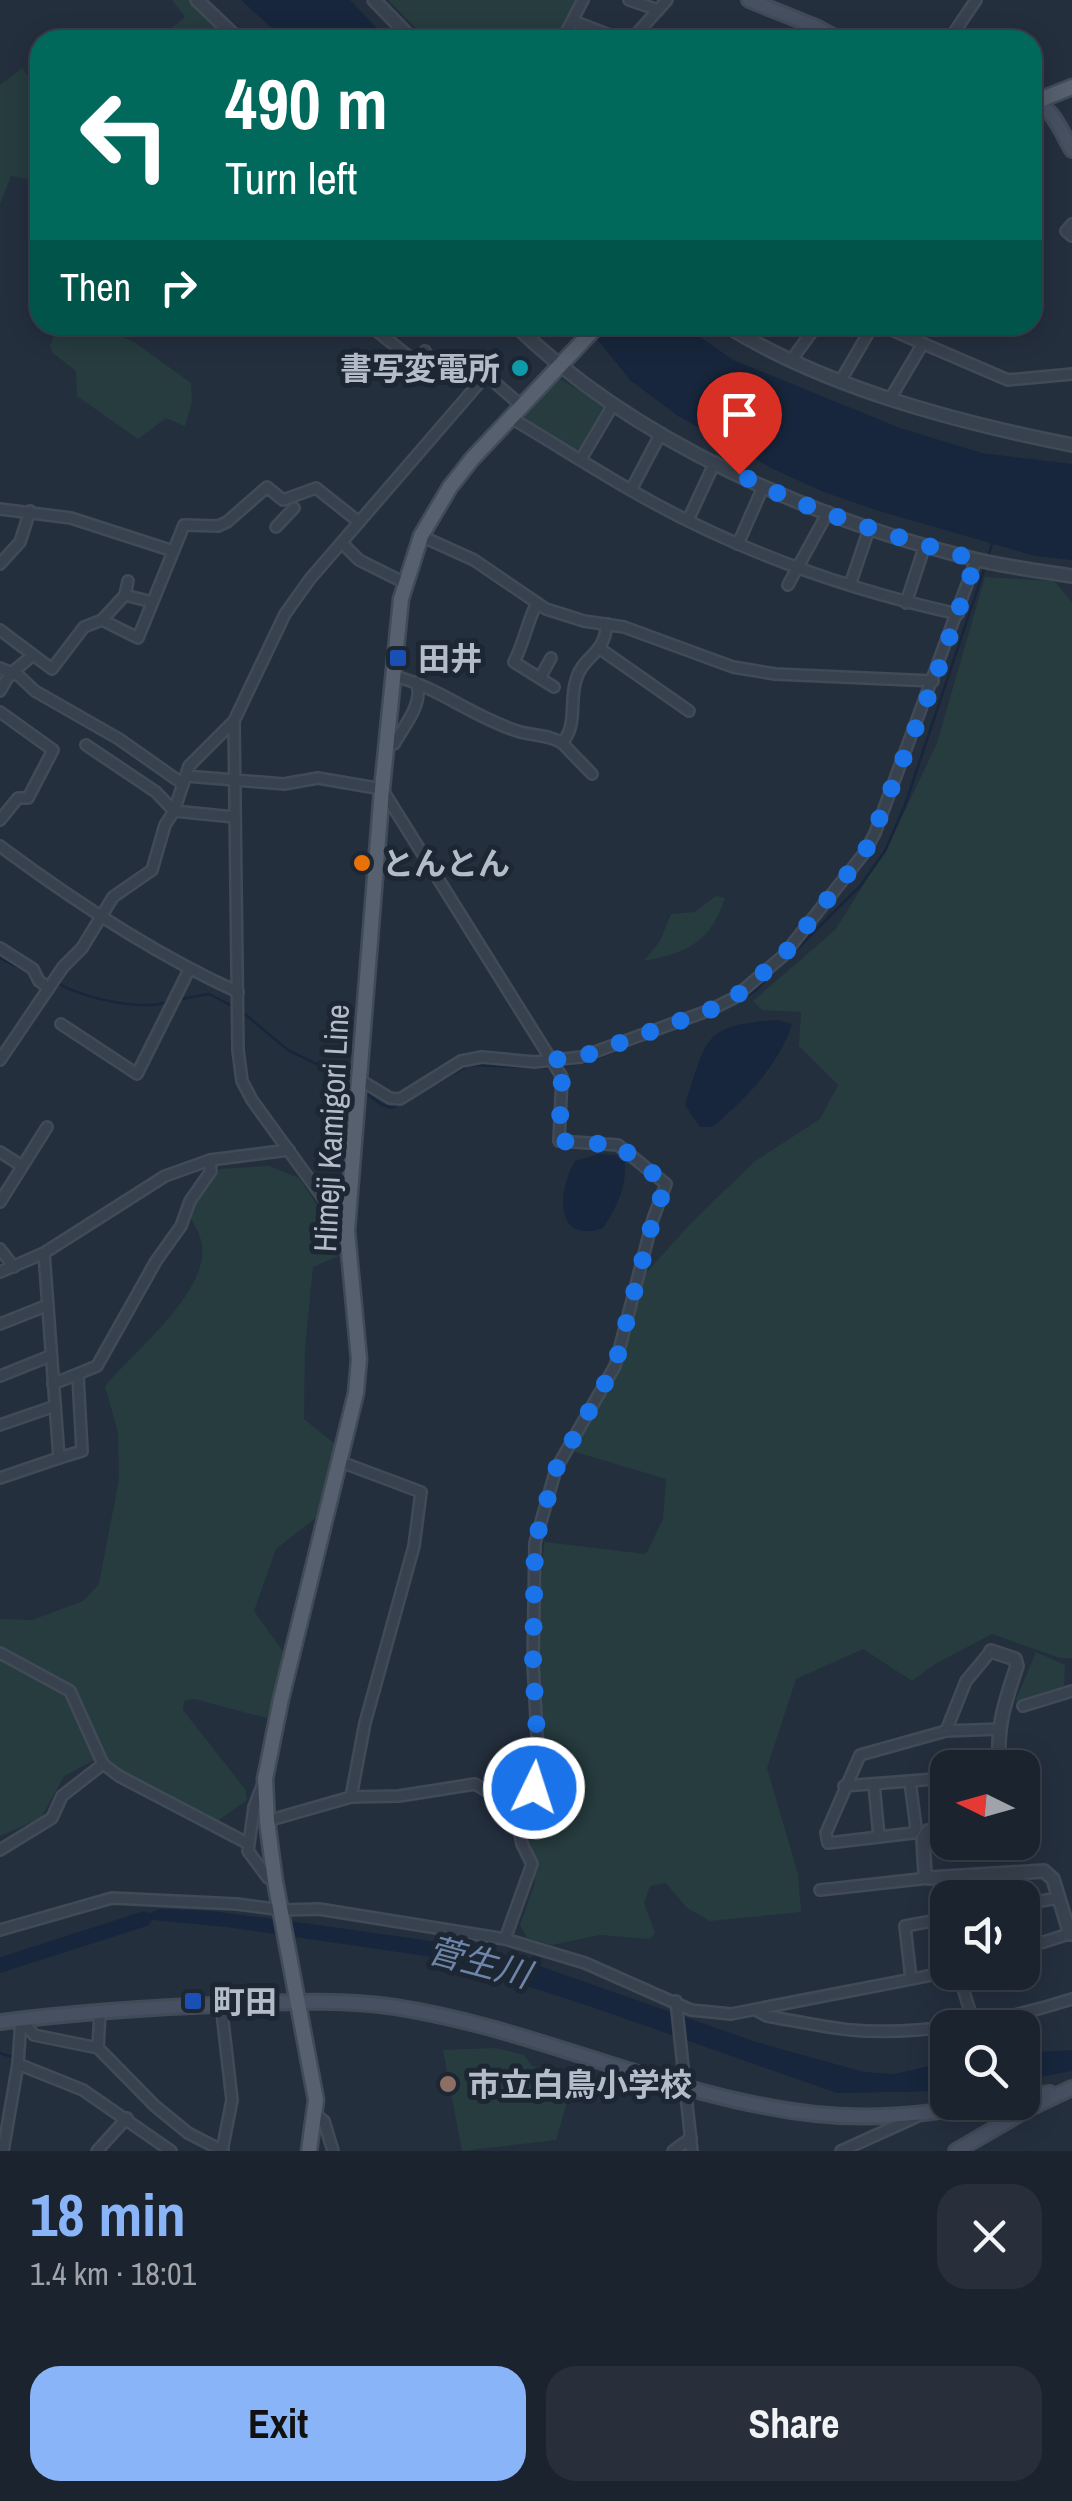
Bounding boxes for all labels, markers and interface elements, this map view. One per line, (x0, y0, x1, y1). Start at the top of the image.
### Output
text: 490 m (225, 57, 388, 151)
icon: left (60, 70, 190, 200)
text: Turn left (225, 147, 357, 208)
icon: right (151, 260, 206, 315)
text: Then (60, 262, 131, 313)
place label: 書写変電所 (340, 347, 500, 390)
marker: 書写変電所 (509, 357, 531, 379)
pin (697, 372, 782, 475)
icon: arrive (712, 387, 767, 442)
place label: 田井 (418, 637, 482, 680)
marker: 田井 (387, 647, 409, 669)
place label: とんとん (382, 842, 510, 885)
marker: とんとん (351, 852, 373, 874)
street label: Himeji Kamigori Line (303, 1003, 359, 1253)
position arrow (482, 1736, 586, 1840)
north arrow (930, 1750, 1040, 1860)
map controls (930, 1750, 1040, 2120)
button: sound (930, 1880, 1040, 1990)
water label: 菅生川 (422, 1926, 540, 1999)
place label: 町田 (213, 1980, 277, 2023)
marker: 町田 (182, 1990, 204, 2012)
button: search (930, 2010, 1040, 2120)
place label: 市立白鳥小学校 (468, 2063, 692, 2106)
marker: 市立白鳥小学校 (437, 2073, 459, 2095)
text: 18 min (30, 2174, 186, 2255)
button: close (937, 2184, 1042, 2289)
text: 1.4 km · 18:01 (30, 2252, 196, 2295)
button: Exit (30, 2366, 526, 2481)
button: Share (546, 2366, 1042, 2481)

